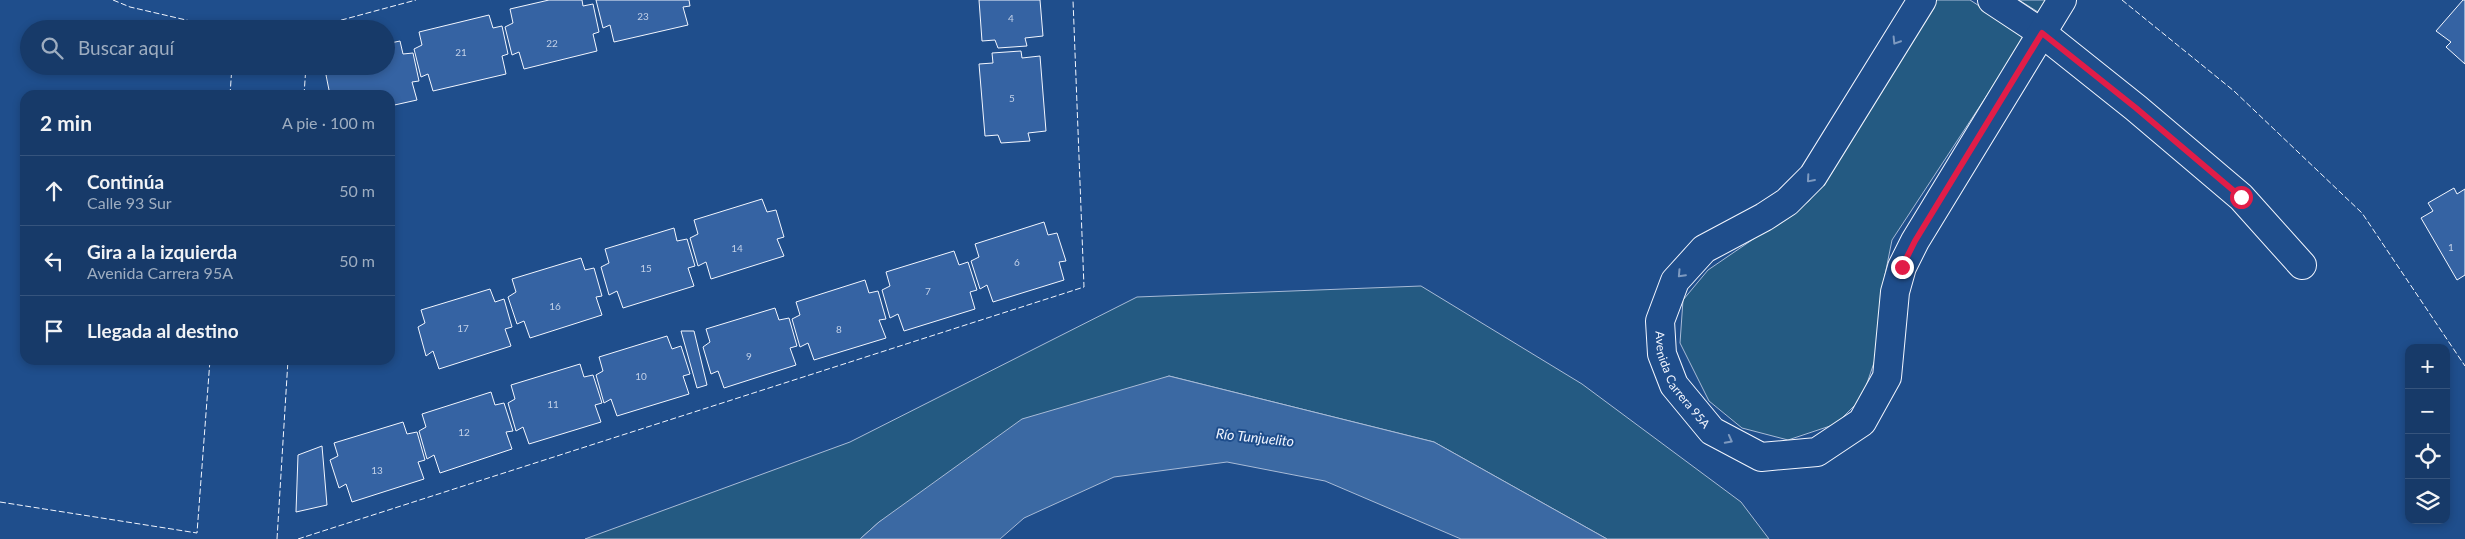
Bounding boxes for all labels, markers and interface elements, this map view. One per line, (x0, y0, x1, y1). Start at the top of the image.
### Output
house number: 23 (637, 10, 649, 22)
house number: 4 (1008, 12, 1014, 24)
search box (20, 20, 395, 75)
icon: search (38, 34, 66, 62)
text: Buscar aquí (78, 36, 174, 59)
one-way arrow (1893, 36, 1903, 45)
house number: 22 (546, 37, 558, 49)
house number: 21 (455, 46, 467, 58)
house number: 5 (1009, 92, 1015, 104)
text: 2 min (40, 110, 92, 135)
text: A pie · 100 m (282, 113, 375, 132)
text: Continúa (87, 170, 164, 193)
one-way arrow (1806, 173, 1815, 182)
icon: ahead (40, 177, 68, 205)
text: 50 m (339, 181, 375, 200)
route start (2230, 186, 2253, 209)
text: Calle 93 Sur (87, 193, 172, 212)
text: Gira a la izquierda (87, 240, 237, 263)
house number: 1 (2448, 241, 2454, 253)
house number: 14 (731, 242, 743, 254)
icon: left (40, 247, 68, 275)
text: 50 m (339, 251, 375, 270)
house number: 6 (1014, 256, 1020, 268)
route end (1891, 256, 1914, 279)
house number: 15 (640, 262, 652, 274)
text: Avenida Carrera 95A (87, 263, 233, 282)
one-way arrow (1677, 269, 1686, 278)
house number: 7 (925, 285, 931, 297)
house number: 16 (549, 300, 561, 312)
icon: arrive (40, 317, 68, 345)
text: Llegada al destino (87, 319, 239, 342)
house number: 17 (457, 322, 469, 334)
house number: 8 (836, 323, 842, 335)
street label: Avenida Carrera 95A (1653, 331, 1714, 432)
map controls (2405, 344, 2450, 524)
button: + (2405, 344, 2450, 389)
house number: 9 (746, 350, 752, 362)
house number: 10 (635, 370, 647, 382)
button: − (2405, 389, 2450, 434)
house number: 11 (547, 398, 559, 410)
water label: Río Tunjuelito (1215, 424, 1295, 450)
house number: 12 (458, 426, 470, 438)
one-way arrow (1724, 434, 1733, 444)
button: locate (2405, 434, 2450, 479)
house number: 13 (371, 464, 383, 476)
button: layers (2405, 479, 2450, 524)

